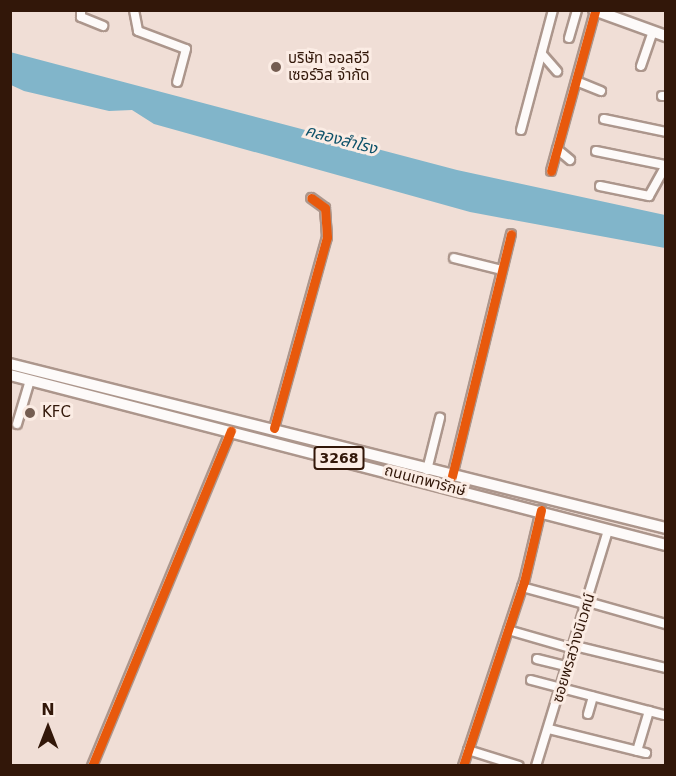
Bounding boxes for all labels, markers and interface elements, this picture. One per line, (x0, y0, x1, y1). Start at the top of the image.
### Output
place label: บริษัท ออลอีวี เซอร์วิส จำกัด (288, 49, 370, 84)
marker: บริษัท ออลอีวี เซอร์วิส จำกัด (269, 60, 283, 74)
water label: คลองสำโรง (303, 121, 379, 159)
place label: KFC (42, 404, 71, 422)
marker: KFC (23, 406, 37, 420)
road number: 3268 (314, 447, 364, 469)
street label: ถนนเทพารักษ์ (382, 462, 468, 500)
street label: ซอยพรสว่างนิเวศน์ (549, 591, 599, 705)
north arrow (18, 698, 78, 758)
text: N (41, 700, 55, 719)

